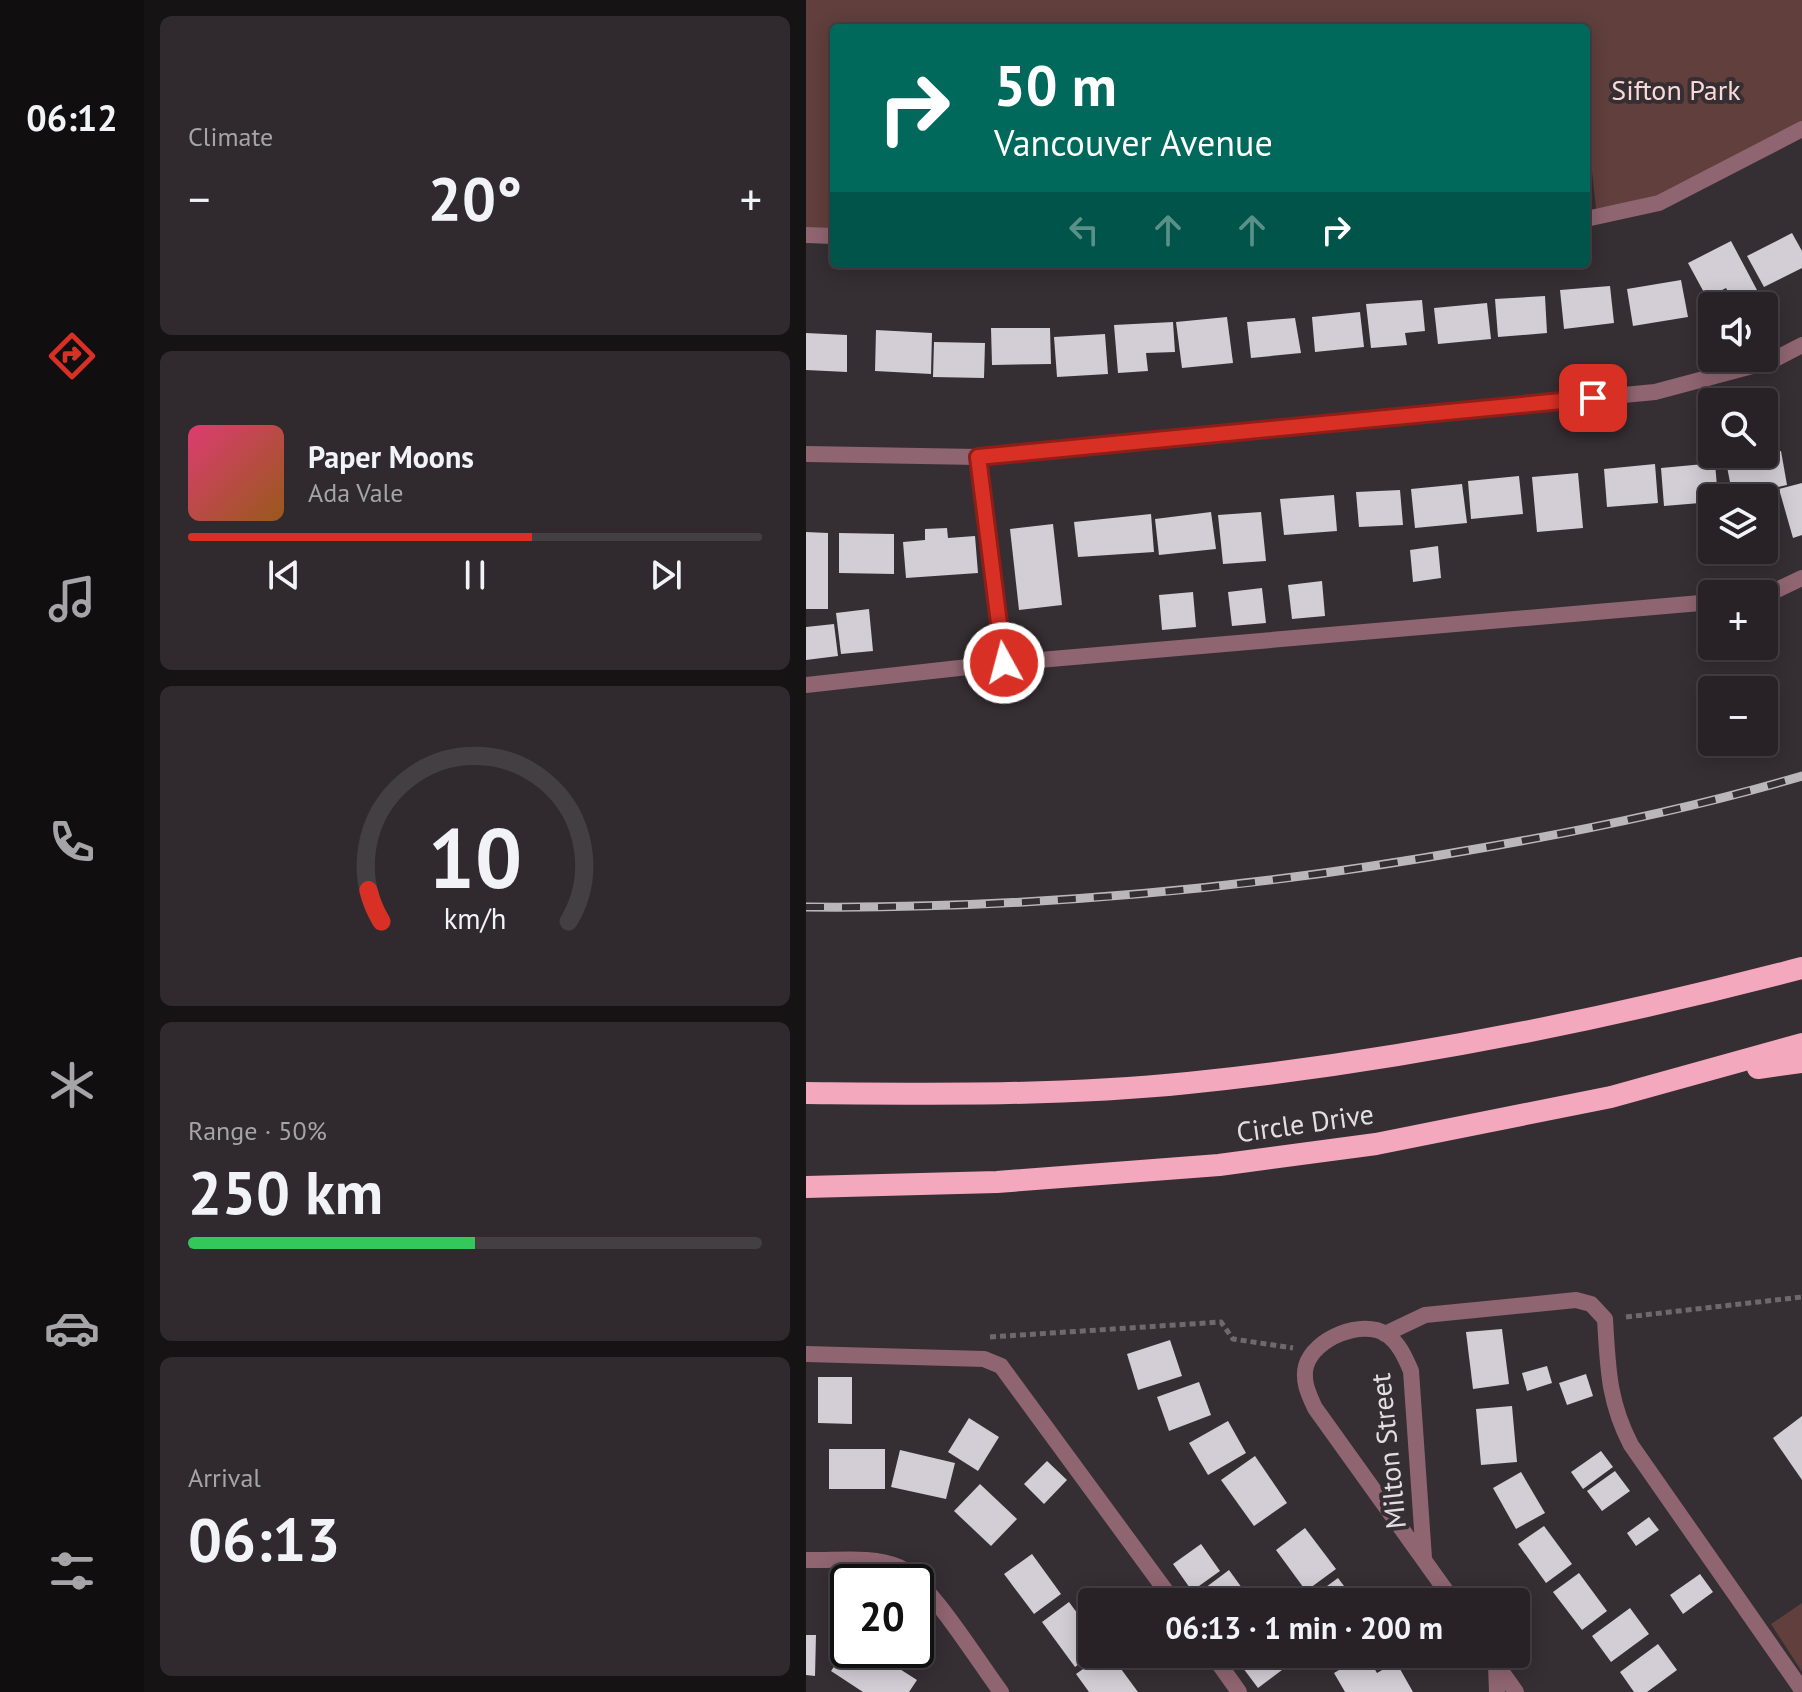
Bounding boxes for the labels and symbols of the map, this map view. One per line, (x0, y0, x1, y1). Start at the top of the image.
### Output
park label: Sifton Park (1611, 71, 1741, 108)
pin (1559, 364, 1627, 432)
position arrow (962, 621, 1046, 705)
street label: Circle Drive (1234, 1095, 1376, 1150)
street label: Milton Street (1361, 1371, 1414, 1531)
speed limit sign: 20 (830, 1564, 934, 1668)

